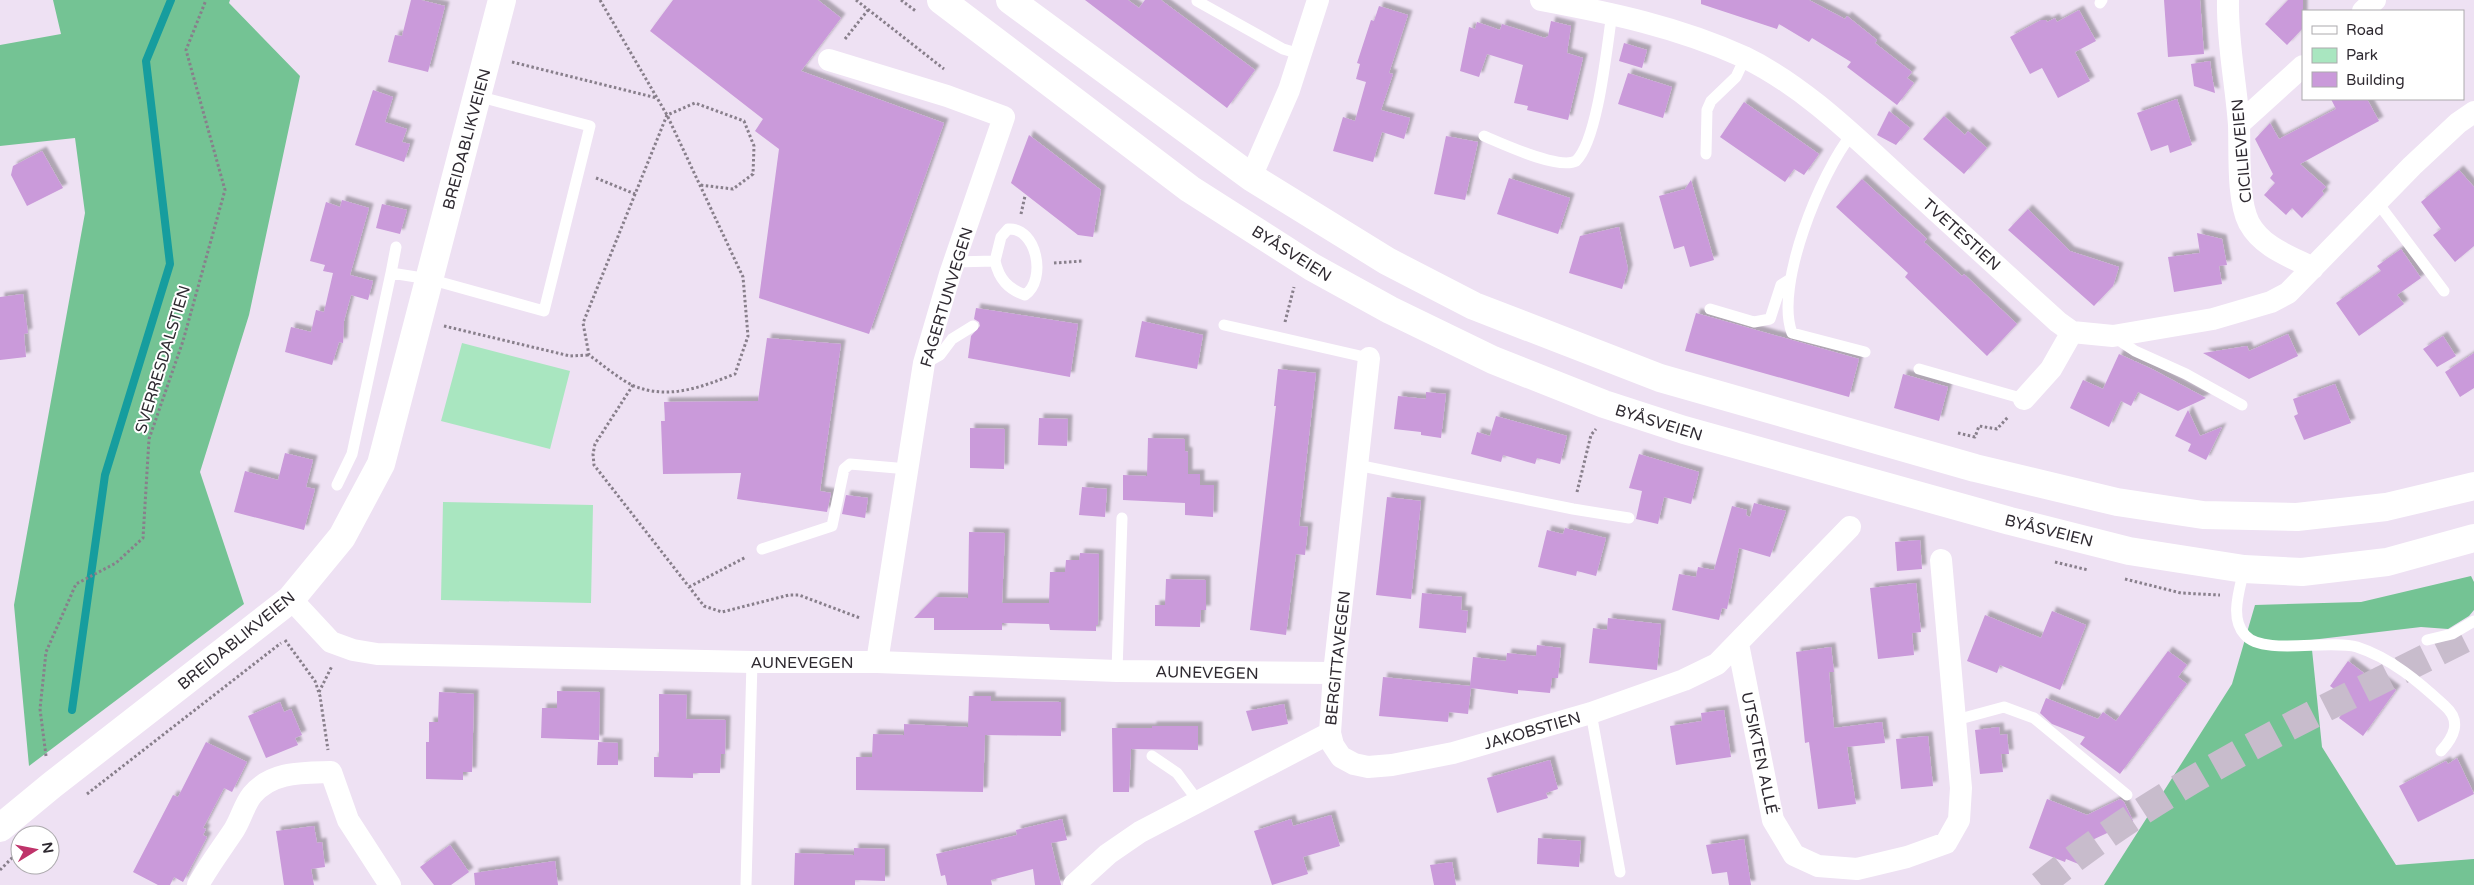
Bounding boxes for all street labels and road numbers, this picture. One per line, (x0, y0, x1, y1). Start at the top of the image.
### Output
street label: BREIDABLIKVEIEN (438, 66, 495, 212)
street label: CICILIEVEIEN (2227, 98, 2257, 204)
street label: TVETESTIEN (1918, 194, 2005, 275)
street label: BYÅSVEIEN (1248, 221, 1335, 286)
street label: FAGERTUNVEGEN (916, 225, 978, 370)
street label: SVERRESDALSTIEN (131, 283, 195, 436)
street label: BYÅSVEIEN (1613, 400, 1705, 446)
street label: BYÅSVEIEN (2002, 510, 2095, 552)
street label: BREIDABLIKVEIEN (174, 587, 299, 694)
street label: BERGITTAVEGEN (1321, 590, 1355, 727)
street label: AUNEVEGEN (750, 653, 854, 673)
street label: AUNEVEGEN (1155, 662, 1259, 684)
street label: UTSIKTEN ALLÉ (1736, 690, 1782, 816)
street label: JAKOBSTIEN (1481, 708, 1583, 754)

